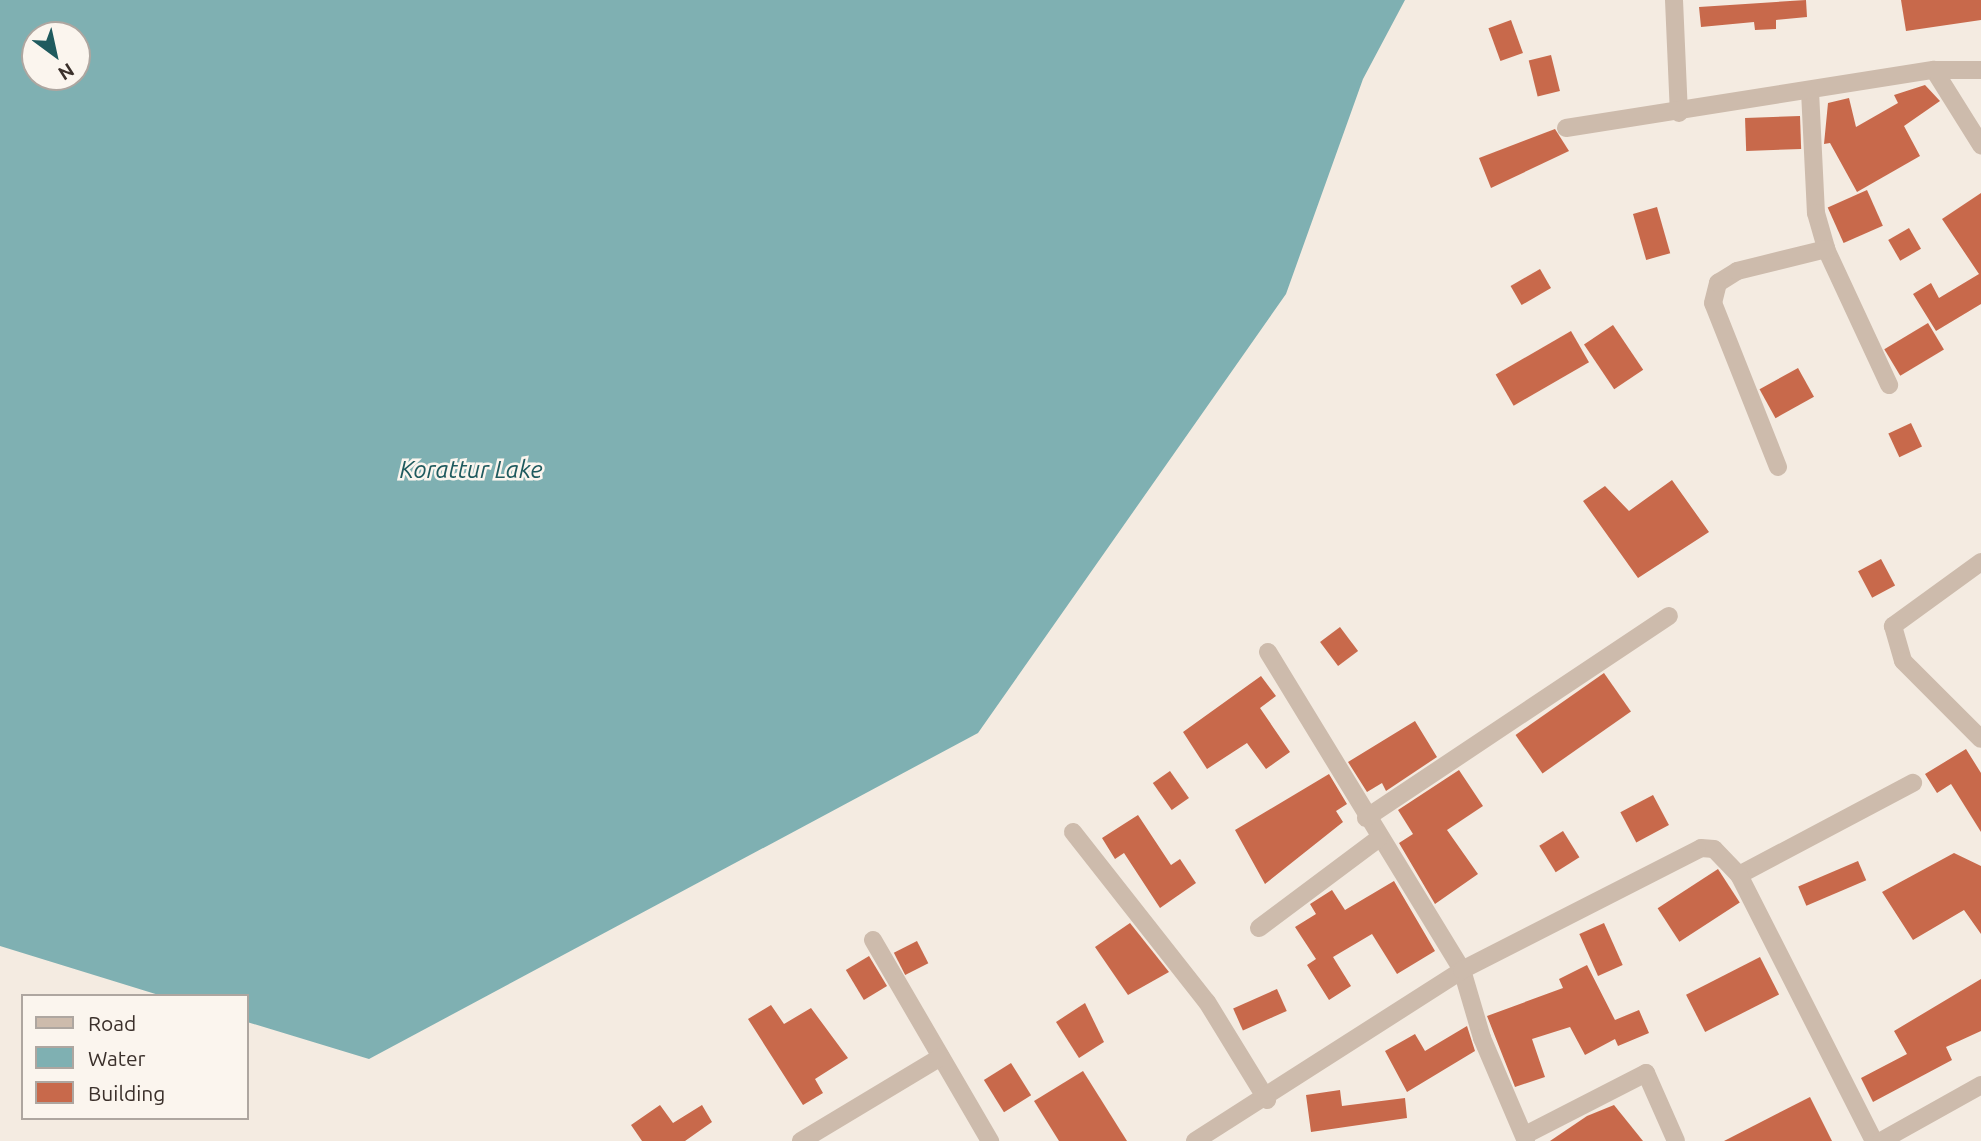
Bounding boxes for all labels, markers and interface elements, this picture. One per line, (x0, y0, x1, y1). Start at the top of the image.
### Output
north arrow (21, 21, 91, 91)
text: N (54, 59, 78, 85)
water label: Korattur Lake (399, 456, 543, 484)
legend (21, 994, 248, 1120)
text: Road (88, 1011, 136, 1035)
text: Water (88, 1046, 146, 1070)
text: Building (88, 1081, 165, 1105)

